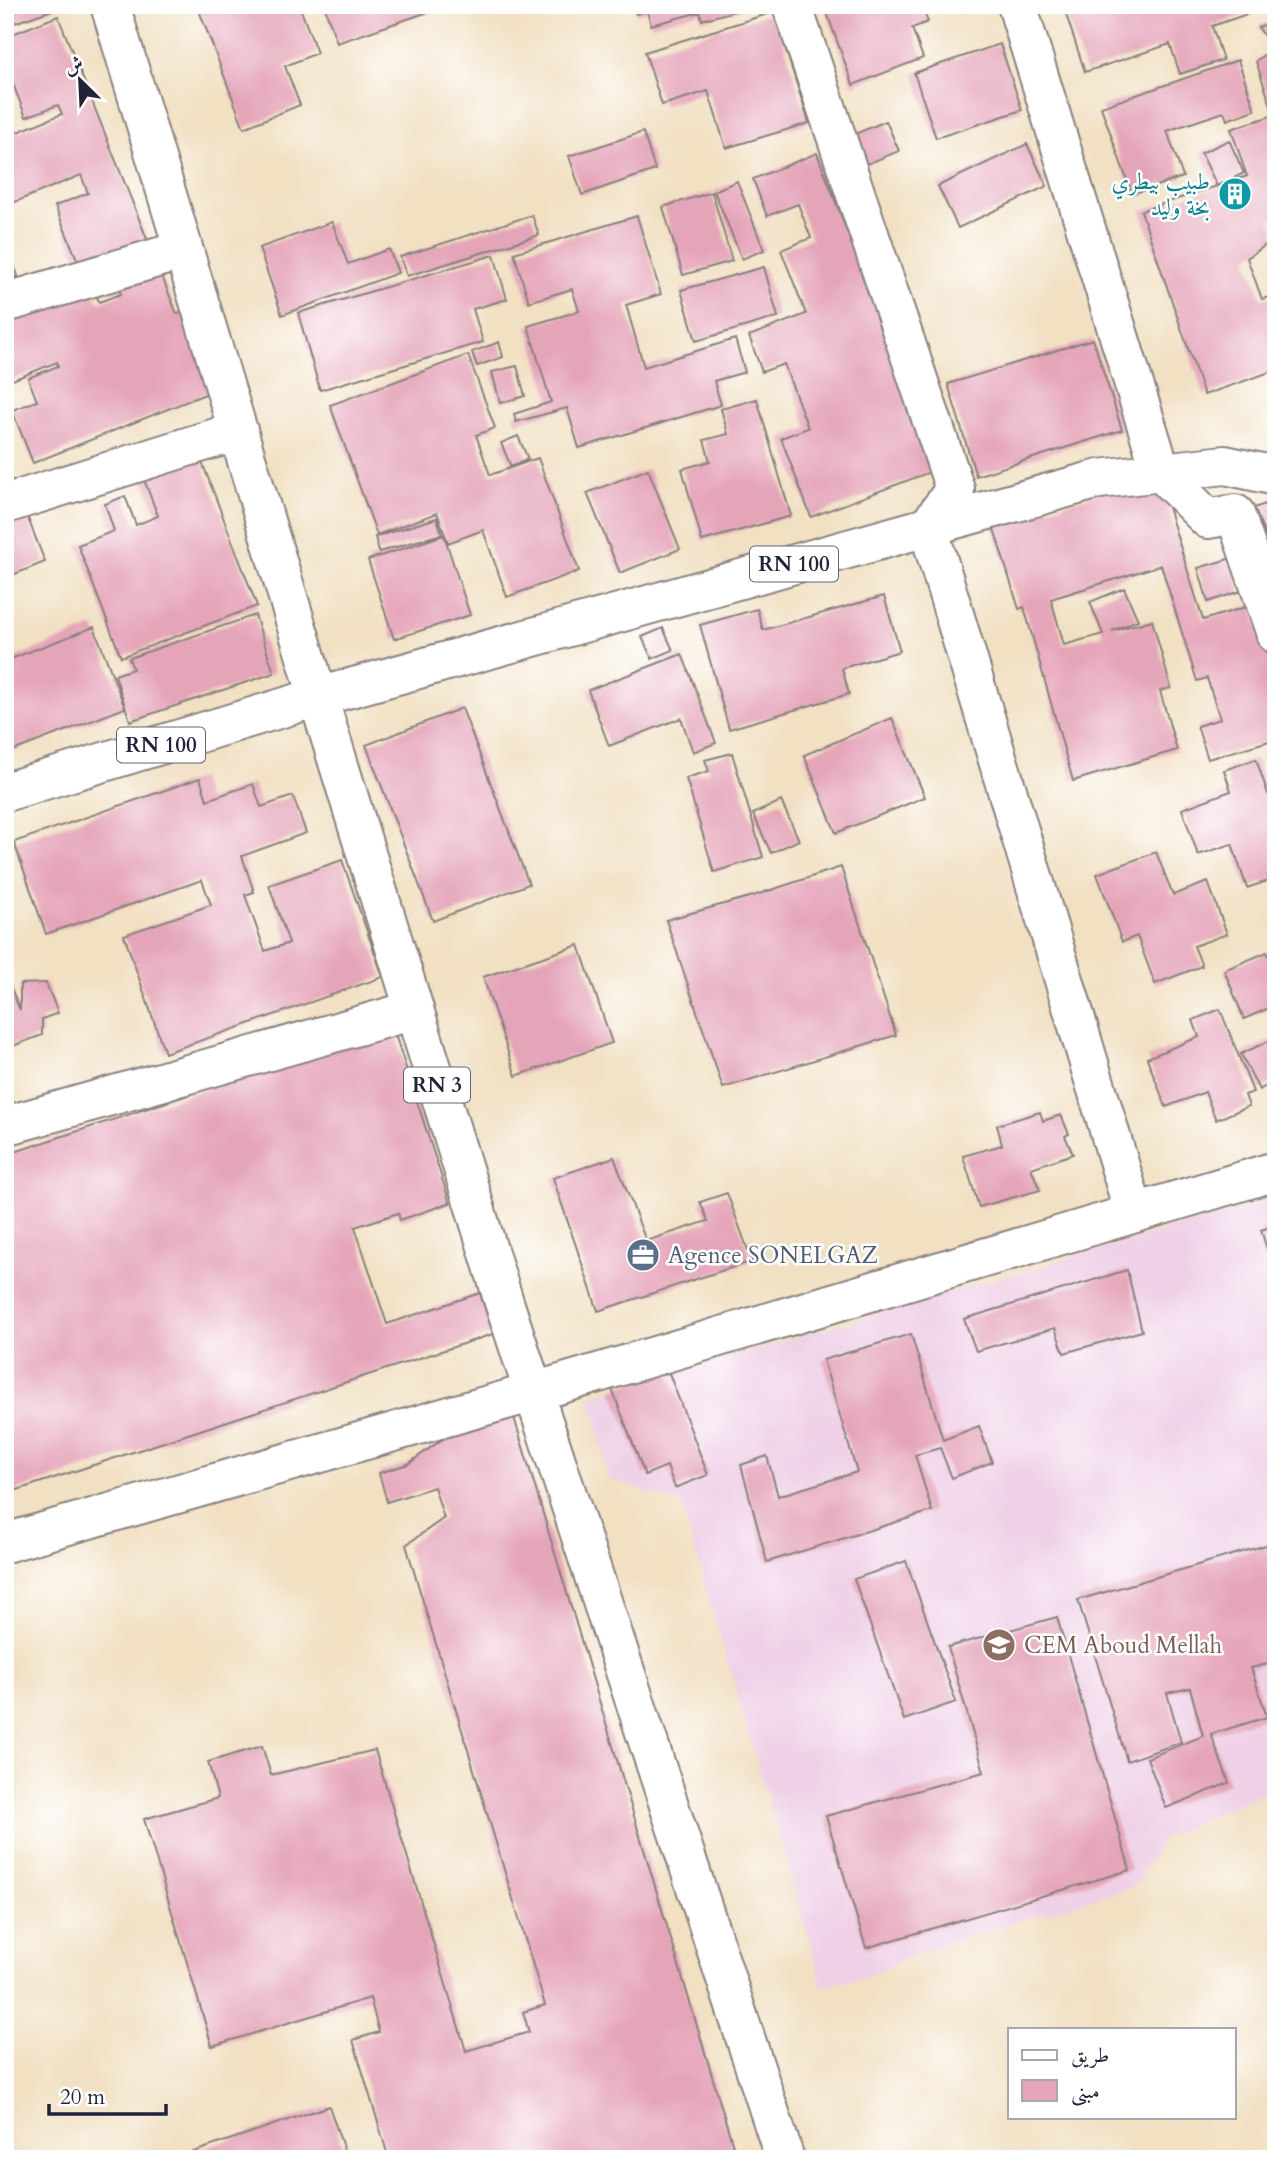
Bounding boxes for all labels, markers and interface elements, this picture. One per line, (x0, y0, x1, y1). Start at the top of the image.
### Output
north arrow (46, 46, 116, 116)
text: ش (60, 50, 87, 81)
place label: طبيب بيطري بخة وليد (1112, 166, 1210, 223)
building icon: طبيب بيطري بخة وليد (1216, 175, 1254, 213)
road number: RN 100 (750, 546, 838, 582)
road number: RN 100 (117, 728, 205, 762)
road number: RN 3 (404, 1068, 470, 1102)
office icon: Agence SONELGAZ (624, 1236, 662, 1274)
place label: Agence SONELGAZ (668, 1240, 878, 1271)
school or university icon: CEM Aboud Mellah (980, 1626, 1018, 1664)
place label: CEM Aboud Mellah (1024, 1630, 1223, 1661)
legend (1008, 2028, 1236, 2118)
text: طريق (1071, 2041, 1109, 2070)
scale bar (49, 2073, 166, 2117)
text: مبنى (1071, 2077, 1100, 2106)
text: 20 m (60, 2083, 105, 2112)

